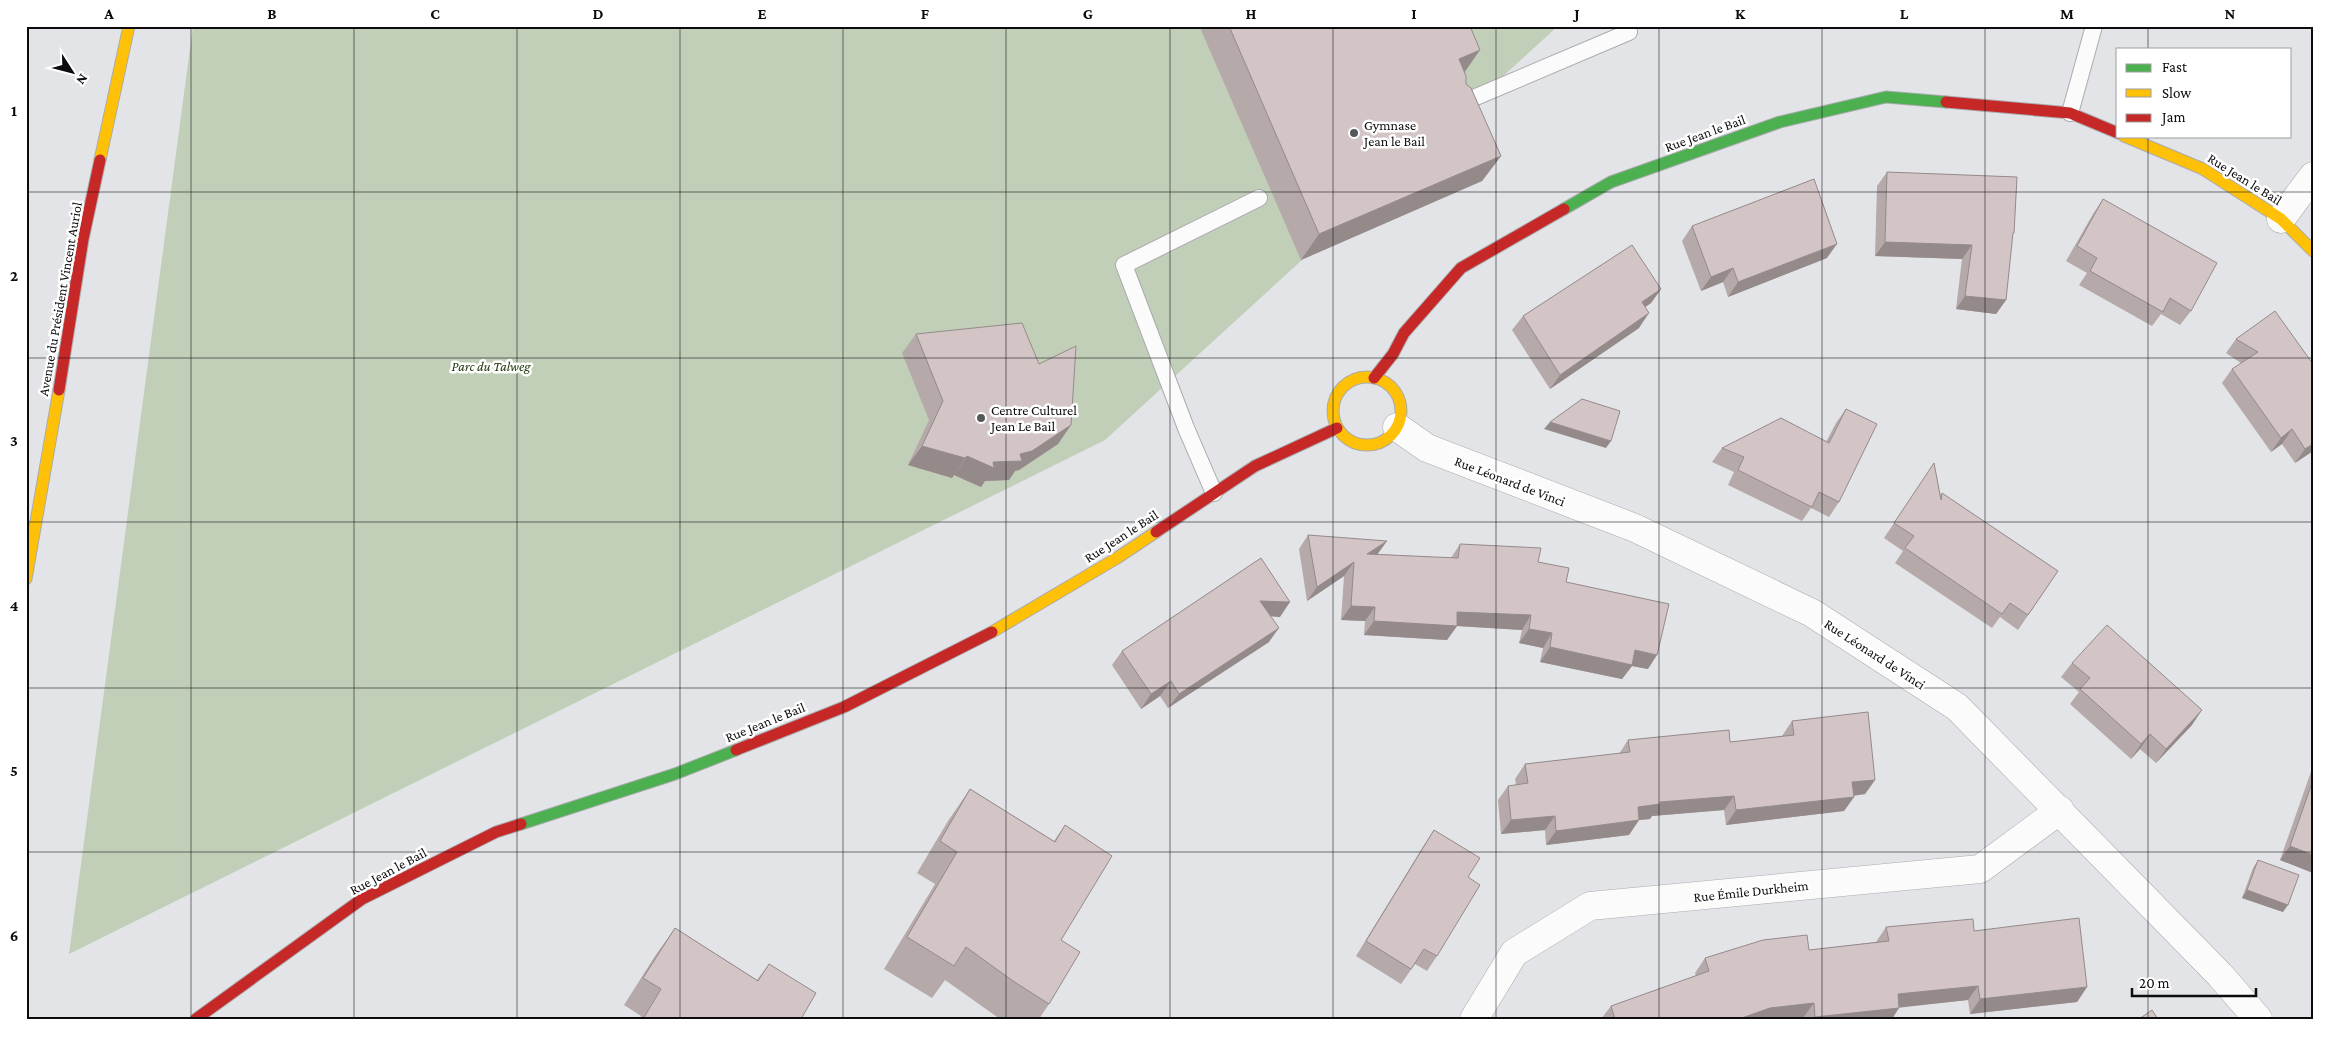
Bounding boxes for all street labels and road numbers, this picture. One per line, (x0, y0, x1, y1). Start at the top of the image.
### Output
street label: Rue Jean le Bail (1662, 111, 1748, 155)
street label: Rue Jean le Bail (2205, 150, 2285, 208)
street label: Avenue du Président Vincent Auriol (35, 200, 85, 397)
street label: Rue Léonard de Vinci (1452, 453, 1568, 510)
street label: Rue Jean le Bail (1081, 506, 1161, 566)
street label: Rue Léonard de Vinci (1822, 615, 1929, 693)
street label: Rue Jean le Bail (723, 699, 808, 745)
street label: Rue Jean le Bail (347, 844, 429, 898)
street label: Rue Émile Durkheim (1693, 877, 1809, 905)

